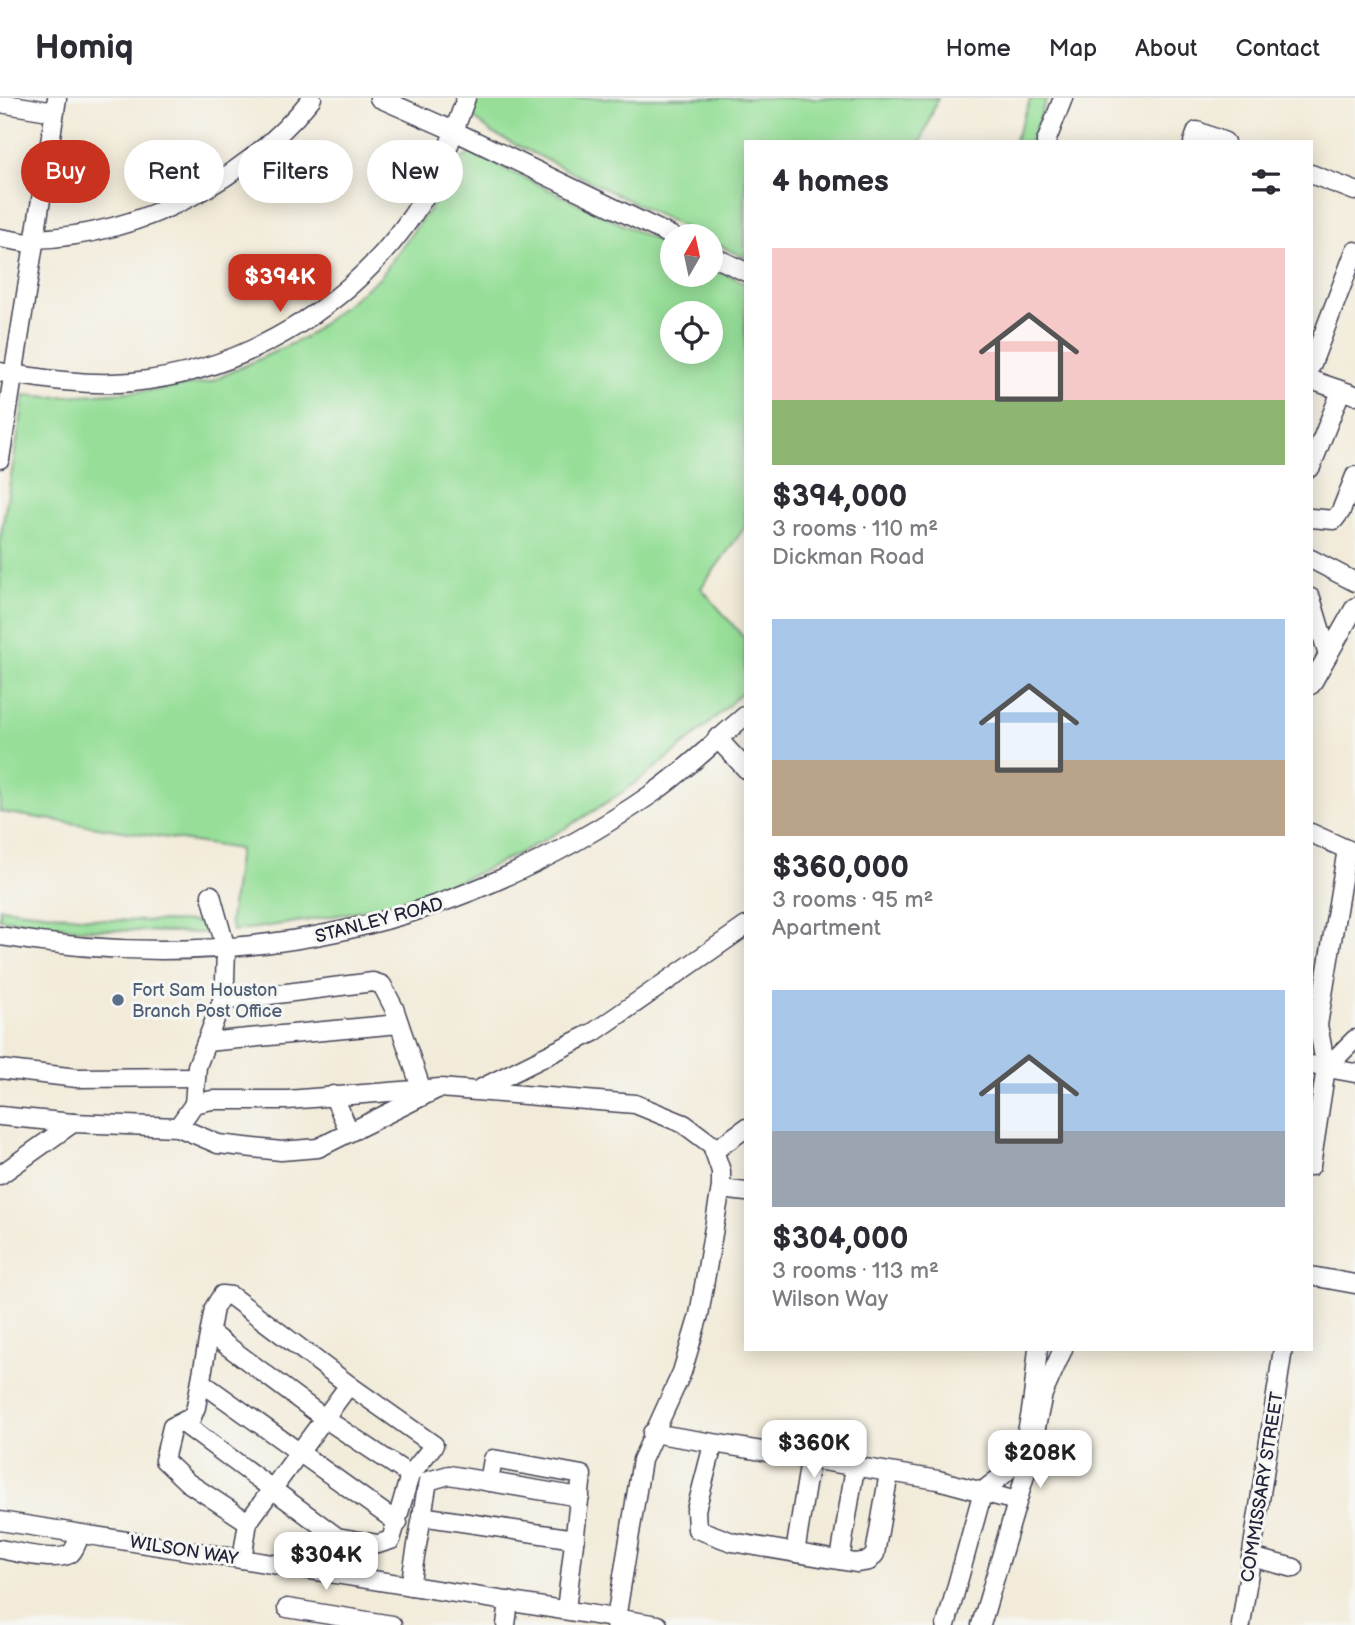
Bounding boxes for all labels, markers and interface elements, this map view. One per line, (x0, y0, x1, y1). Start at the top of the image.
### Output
text: Homiq (35, 28, 133, 68)
text: Home (946, 34, 1011, 63)
text: Map (1049, 34, 1097, 63)
text: About (1135, 34, 1197, 63)
text: Contact (1235, 34, 1320, 63)
chip: Buy (21, 140, 110, 203)
chip: Rent (124, 140, 224, 203)
chip: Filters (238, 140, 353, 203)
chip: New (367, 140, 463, 203)
icon: filters (1247, 163, 1285, 201)
text: 4 homes (772, 164, 889, 200)
north arrow (660, 224, 723, 287)
map controls (660, 224, 723, 364)
pin: $394K (231, 254, 329, 314)
text: $394K (244, 263, 316, 291)
icon: home (966, 294, 1092, 420)
button: locate (660, 301, 723, 364)
text: $394,000 (772, 479, 907, 515)
text: 3 rooms · 110 m² (772, 515, 938, 543)
text: Dickman Road (772, 543, 925, 571)
icon: home (966, 665, 1092, 791)
text: $360,000 (772, 850, 909, 886)
text: 3 rooms · 95 m² (772, 886, 933, 914)
street label: STANLEY ROAD (313, 893, 445, 948)
text: Apartment (772, 914, 881, 942)
place label: Fort Sam Houston Branch Post Office (132, 980, 282, 1022)
marker: Fort Sam Houston Branch Post Office (110, 992, 126, 1008)
icon: home (966, 1036, 1092, 1162)
text: $304,000 (772, 1221, 908, 1257)
text: 3 rooms · 113 m² (772, 1257, 939, 1285)
text: Wilson Way (772, 1285, 888, 1313)
street label: COMMISSARY STREET (1237, 1390, 1288, 1584)
pin: $360K (765, 1420, 863, 1480)
text: $360K (778, 1429, 850, 1457)
pin: $208K (991, 1430, 1089, 1490)
text: $208K (1004, 1439, 1076, 1467)
street label: WILSON WAY (128, 1532, 240, 1569)
pin: $304K (277, 1532, 375, 1592)
text: $304K (290, 1541, 362, 1569)

